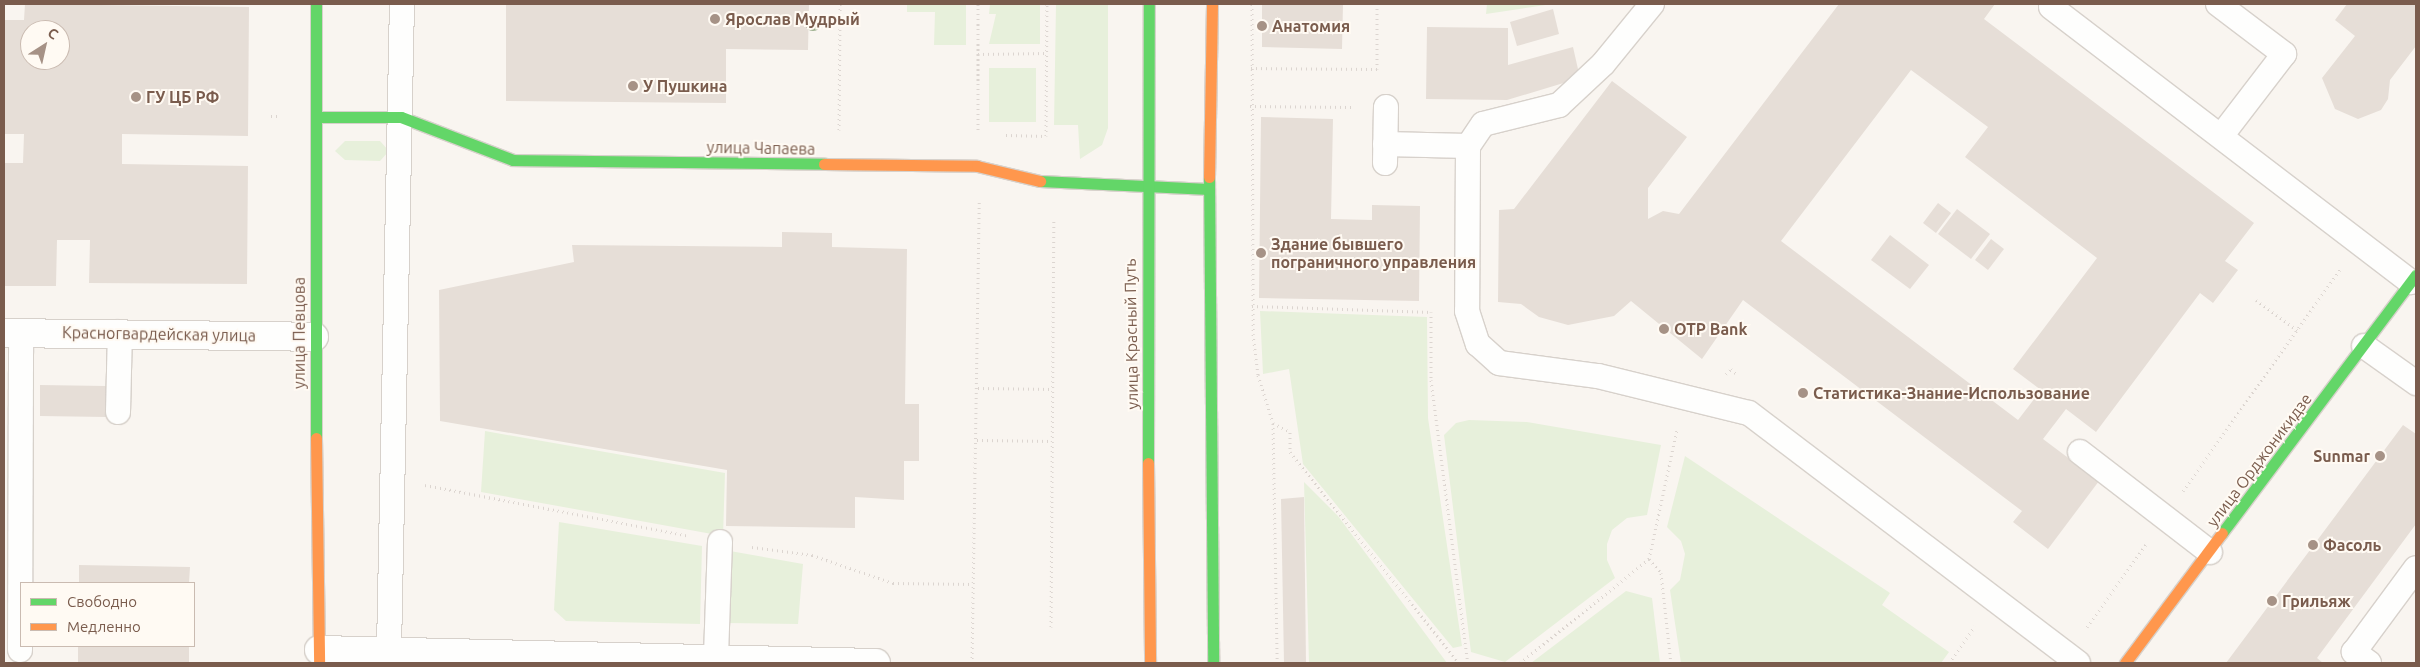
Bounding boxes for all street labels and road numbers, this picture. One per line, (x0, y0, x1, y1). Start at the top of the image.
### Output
street label: улица Чапаева (706, 137, 816, 159)
street label: улица Красный Путь (1120, 258, 1142, 410)
street label: улица Певцова (289, 277, 309, 389)
street label: Красногвардейская улица (62, 323, 256, 345)
street label: улица Орджоникидзе (2203, 389, 2315, 531)

